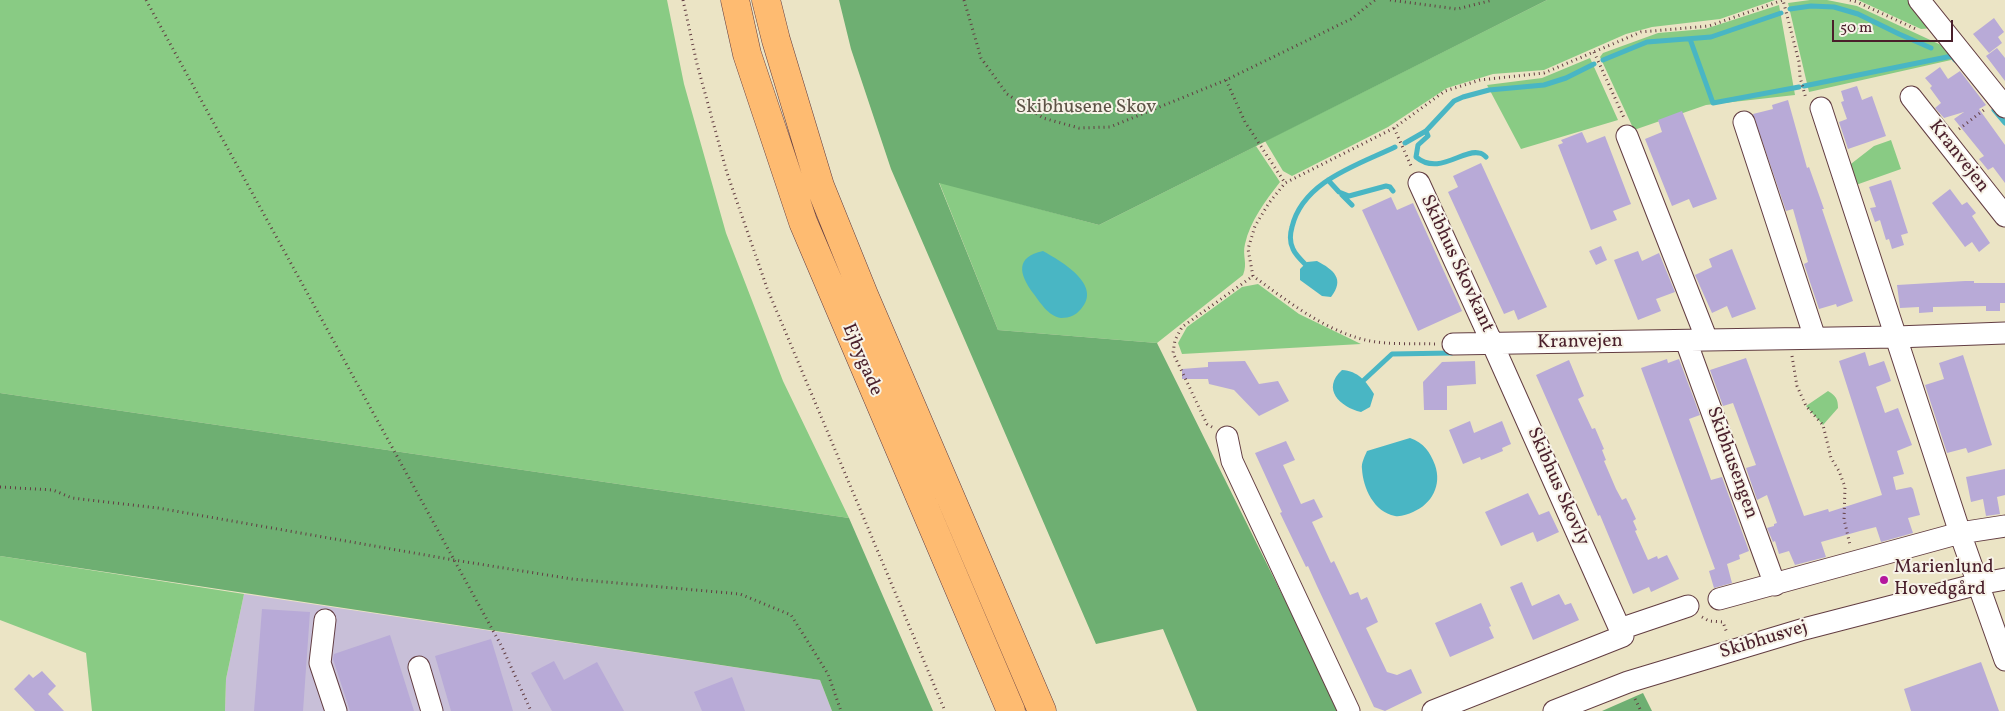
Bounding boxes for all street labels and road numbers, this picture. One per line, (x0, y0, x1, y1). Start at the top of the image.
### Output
street label: Kranvejen (1923, 116, 1993, 198)
street label: Skibhus Skovkant (1414, 192, 1498, 336)
street label: Ejbygade (836, 320, 886, 400)
street label: Kranvejen (1537, 331, 1623, 355)
street label: Skibhusengen (1700, 404, 1762, 522)
street label: Skibhus Skovly (1521, 424, 1593, 550)
street label: Skibhusvej (1717, 617, 1811, 665)

